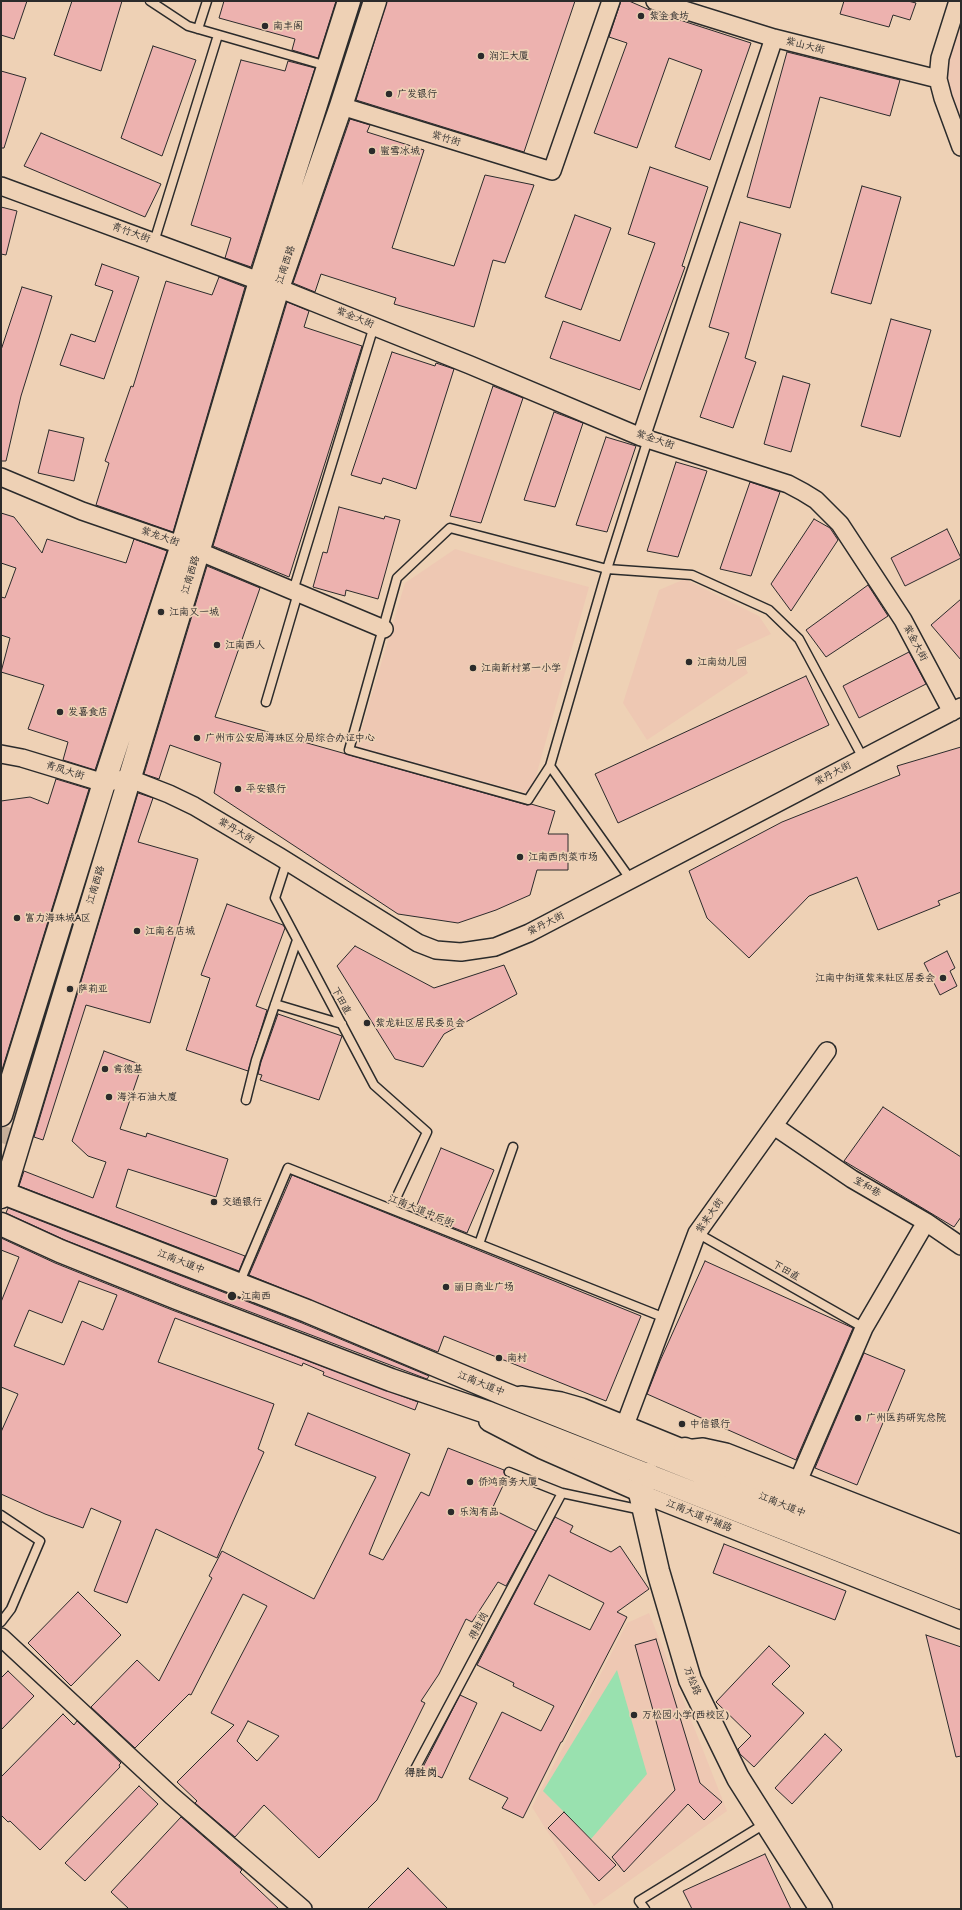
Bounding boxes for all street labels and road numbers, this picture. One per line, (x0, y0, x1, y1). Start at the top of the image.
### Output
street label: 紫山大街 (784, 35, 826, 57)
street label: 紫竹街 (430, 129, 462, 149)
street label: 青竹大街 (110, 221, 152, 245)
street label: 江南西路 (274, 244, 298, 286)
street label: 紫金大街 (334, 305, 376, 331)
street label: 紫金大街 (634, 428, 676, 452)
street label: 紫龙大街 (139, 525, 181, 549)
street label: 江南西路 (179, 554, 203, 596)
street label: 紫金大街 (900, 623, 930, 663)
street label: 青凤大街 (44, 759, 86, 783)
street label: 紫丹大街 (813, 759, 853, 789)
street label: 紫丹大街 (216, 816, 256, 846)
street label: 江南西路 (84, 864, 108, 906)
street label: 紫丹大街 (525, 910, 567, 938)
street label: 下田直 (329, 985, 353, 1017)
street label: 宝和巷 (851, 1174, 883, 1200)
street label: 江南大道中后街 (386, 1192, 456, 1230)
street label: 紫来大街 (694, 1196, 726, 1236)
street label: 江南大道中 (156, 1247, 206, 1277)
street label: 下田直 (770, 1258, 802, 1284)
street label: 江南大道中 (456, 1369, 506, 1399)
street label: 江南大道中 (757, 1490, 807, 1520)
street label: 江南大道中辅路 (664, 1497, 734, 1535)
street label: 得胜岗 (467, 1610, 491, 1642)
street label: 万松路 (681, 1665, 703, 1697)

